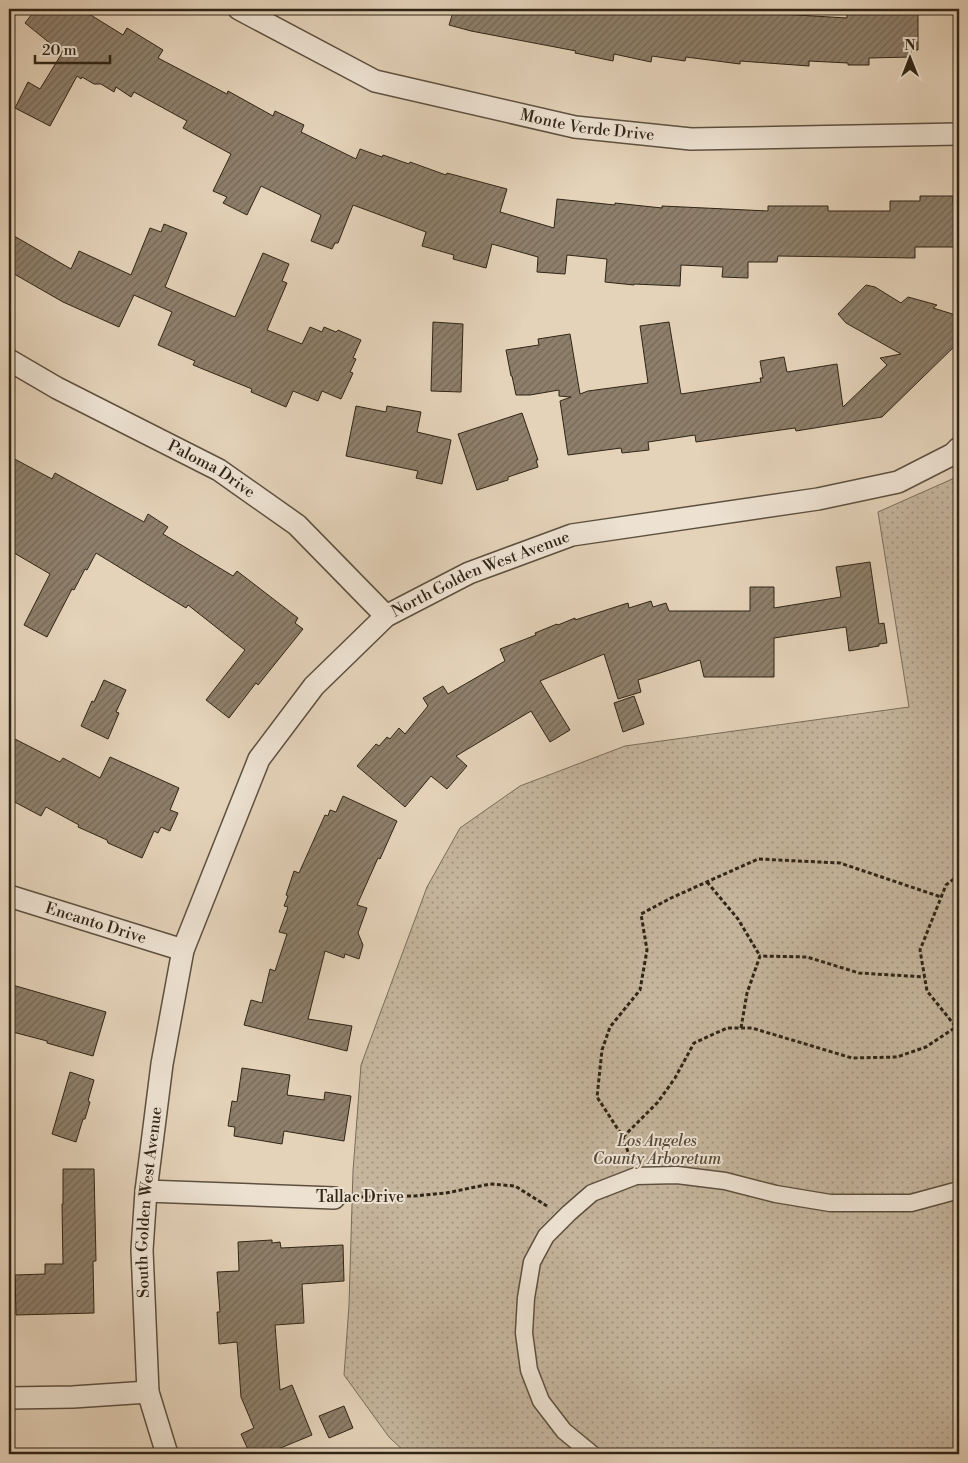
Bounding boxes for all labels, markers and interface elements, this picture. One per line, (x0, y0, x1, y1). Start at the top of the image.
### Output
scale bar (35, 32, 110, 64)
north arrow (886, 32, 936, 82)
text: N (904, 37, 916, 55)
text: 20 m (42, 41, 77, 60)
street label: Monte Verde Drive (518, 105, 655, 145)
street label: Paloma Drive (164, 436, 259, 502)
street label: North Golden West Avenue (388, 527, 572, 622)
street label: Encanto Drive (43, 898, 149, 948)
street label: South Golden West Avenue (132, 1105, 167, 1298)
park label: Los Angeles County Arboretum (593, 1131, 722, 1169)
street label: Tallac Drive (316, 1187, 404, 1207)

